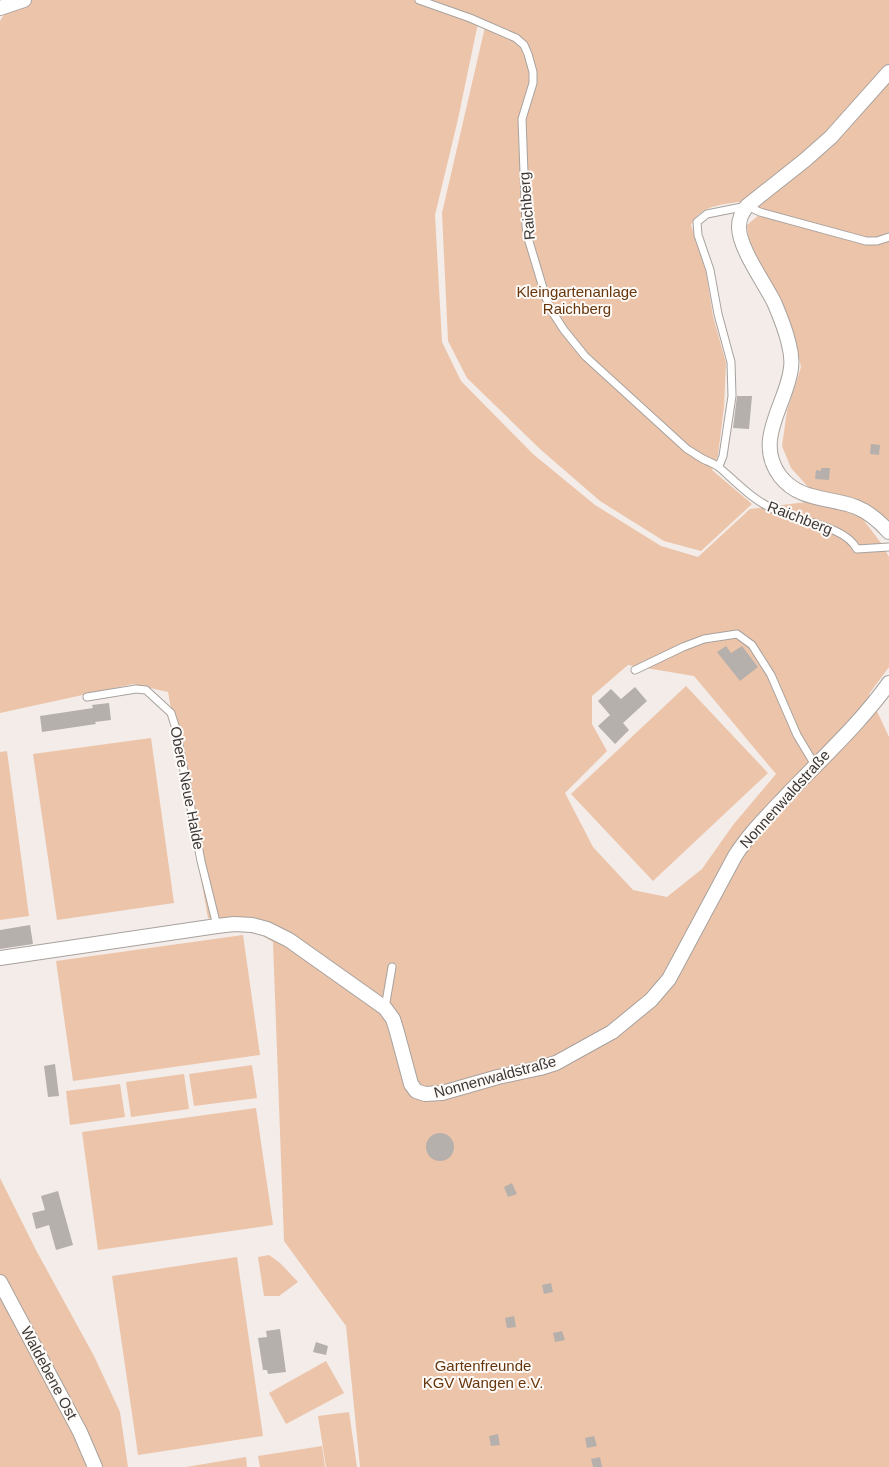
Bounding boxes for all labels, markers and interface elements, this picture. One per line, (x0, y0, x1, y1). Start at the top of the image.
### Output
street label: Raichberg (515, 171, 538, 241)
park label: Kleingartenanlage Raichberg (517, 283, 637, 317)
street label: Raichberg (765, 497, 835, 538)
street label: Obere Neue Halde (167, 725, 208, 851)
street label: Nonnenwaldstraße (736, 746, 833, 851)
street label: Nonnenwaldstraße (432, 1052, 558, 1101)
street label: Waldebene Ost (18, 1323, 81, 1423)
park label: Gartenfreunde KGV Wangen e.V. (423, 1357, 543, 1391)

